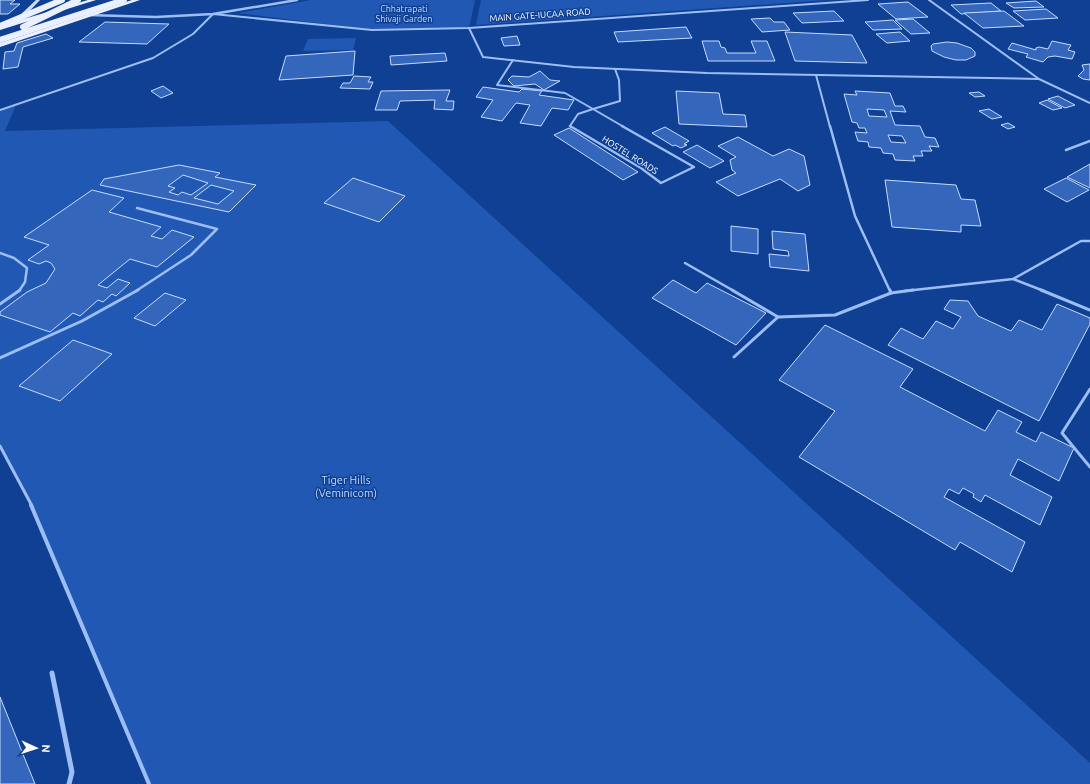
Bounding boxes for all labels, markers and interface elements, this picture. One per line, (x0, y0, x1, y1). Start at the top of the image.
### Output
park label: Chhatrapati Shivaji Garden (376, 4, 432, 24)
street label: MAIN GATE-IUCAA ROAD (489, 6, 591, 24)
street label: HOSTEL ROADS (600, 134, 660, 176)
park label: Tiger Hills (Veminicom) (315, 474, 377, 500)
north arrow (16, 728, 56, 768)
text: N (40, 744, 52, 753)

